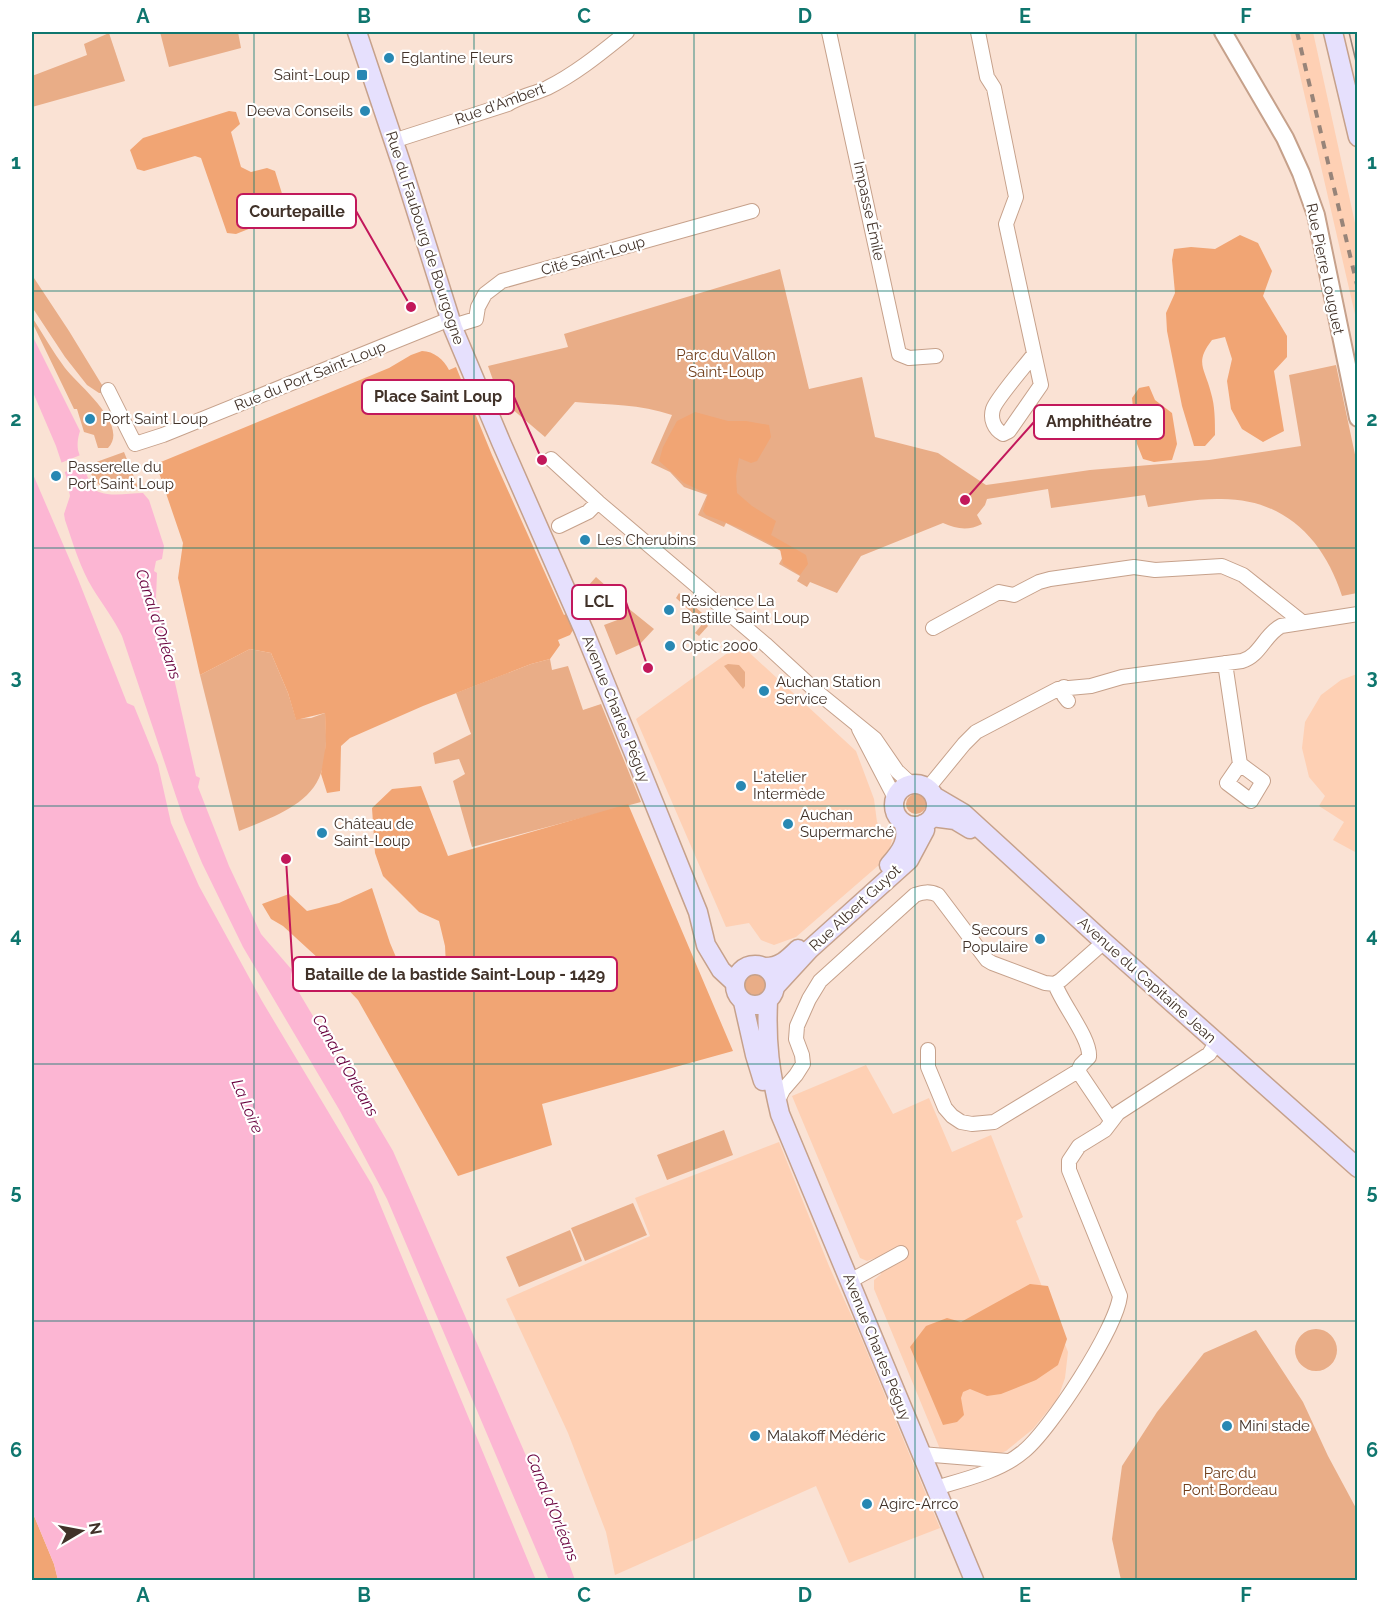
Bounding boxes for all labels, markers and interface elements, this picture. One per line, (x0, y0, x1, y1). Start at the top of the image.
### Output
text: A (136, 4, 150, 28)
text: B (357, 4, 371, 28)
text: C (577, 4, 591, 28)
text: D (798, 4, 812, 28)
text: E (1019, 4, 1031, 28)
text: F (1240, 4, 1252, 28)
place label: Eglantine Fleurs (401, 49, 513, 67)
marker: Eglantine Fleurs (382, 51, 396, 65)
place label: Saint-Loup (274, 66, 350, 84)
marker: Saint-Loup (355, 68, 369, 82)
street label: Rue d'Ambert (452, 79, 548, 129)
place label: Deeva Conseils (246, 102, 353, 120)
marker: Deeva Conseils (358, 104, 372, 118)
street label: Rue du Faubourg de Bourgogne (382, 129, 468, 347)
text: 1 (11, 150, 21, 174)
text: 1 (1367, 150, 1377, 174)
street label: Impasse Émile (850, 160, 888, 262)
callout: Courtepaille (237, 194, 356, 228)
text: Courtepaille (249, 202, 345, 221)
street label: Rue Pierre Louguet (1302, 202, 1348, 336)
street label: Cité Saint-Loup (539, 233, 647, 279)
street label: Rue du Port Saint-Loup (232, 337, 388, 415)
park label: Parc du Vallon Saint-Loup (676, 346, 776, 381)
callout: Place Saint Loup (362, 380, 514, 414)
text: Place Saint Loup (374, 387, 502, 406)
callout: Amphithéatre (1034, 405, 1164, 439)
text: 2 (10, 407, 22, 431)
text: 2 (1366, 407, 1378, 431)
place label: Port Saint Loup (102, 410, 208, 428)
marker: Port Saint Loup (83, 412, 97, 426)
text: Amphithéatre (1046, 412, 1152, 431)
place label: Passerelle du Port Saint Loup (68, 458, 174, 493)
marker: Passerelle du Port Saint Loup (49, 469, 63, 483)
place label: Les Cherubins (597, 531, 696, 549)
marker: Les Cherubins (578, 533, 592, 547)
water label: Canal d'Orléans (132, 567, 185, 682)
callout: LCL (572, 585, 626, 619)
text: LCL (584, 592, 614, 611)
place label: Résidence La Bastille Saint Loup (681, 592, 809, 627)
marker: Résidence La Bastille Saint Loup (662, 603, 676, 617)
street label: Avenue Charles Péguy (578, 633, 654, 785)
place label: Optic 2000 (682, 637, 758, 655)
marker: Optic 2000 (663, 639, 677, 653)
text: 3 (10, 665, 22, 689)
text: 3 (1366, 665, 1378, 689)
place label: Auchan Station Service (776, 673, 881, 708)
marker: Auchan Station Service (757, 684, 771, 698)
place label: L'atelier Intermède (753, 768, 825, 803)
marker: L'atelier Intermède (734, 779, 748, 793)
place label: Auchan Supermarché (800, 806, 894, 841)
place label: Château de Saint-Loup (334, 815, 414, 850)
marker: Auchan Supermarché (781, 817, 795, 831)
marker: Château de Saint-Loup (315, 826, 329, 840)
street label: Rue Albert Guyot (806, 861, 904, 955)
street label: Avenue du Capitaine Jean (1074, 913, 1220, 1047)
place label: Secours Populaire (962, 921, 1028, 956)
text: 4 (10, 923, 22, 947)
text: 4 (1366, 923, 1378, 947)
marker: Secours Populaire (1033, 932, 1047, 946)
callout: Bataille de la bastide Saint-Loup - 1429 (293, 957, 617, 991)
text: Bataille de la bastide Saint-Loup - 1429 (305, 965, 605, 984)
water label: Canal d'Orléans (309, 1011, 383, 1120)
water label: La Loire (228, 1076, 268, 1137)
text: 5 (10, 1180, 22, 1204)
text: 5 (1366, 1180, 1378, 1204)
street label: Avenue Charles Péguy (839, 1271, 915, 1423)
place label: Mini stade (1239, 1417, 1310, 1435)
marker: Mini stade (1220, 1419, 1234, 1433)
place label: Malakoff Médéric (767, 1427, 886, 1445)
marker: Malakoff Médéric (748, 1429, 762, 1443)
text: 6 (10, 1438, 22, 1462)
text: 6 (1366, 1438, 1378, 1462)
water label: Canal d'Orléans (522, 1450, 583, 1564)
park label: Parc du Pont Bordeau (1183, 1464, 1277, 1499)
place label: Agirc-Arrco (879, 1495, 959, 1513)
marker: Agirc-Arrco (860, 1497, 874, 1511)
north arrow (51, 1501, 111, 1561)
text: N (85, 1521, 106, 1536)
text: A (136, 1583, 150, 1607)
text: B (357, 1583, 371, 1607)
text: C (577, 1583, 591, 1607)
text: D (798, 1583, 812, 1607)
text: E (1019, 1583, 1031, 1607)
text: F (1240, 1583, 1252, 1607)

